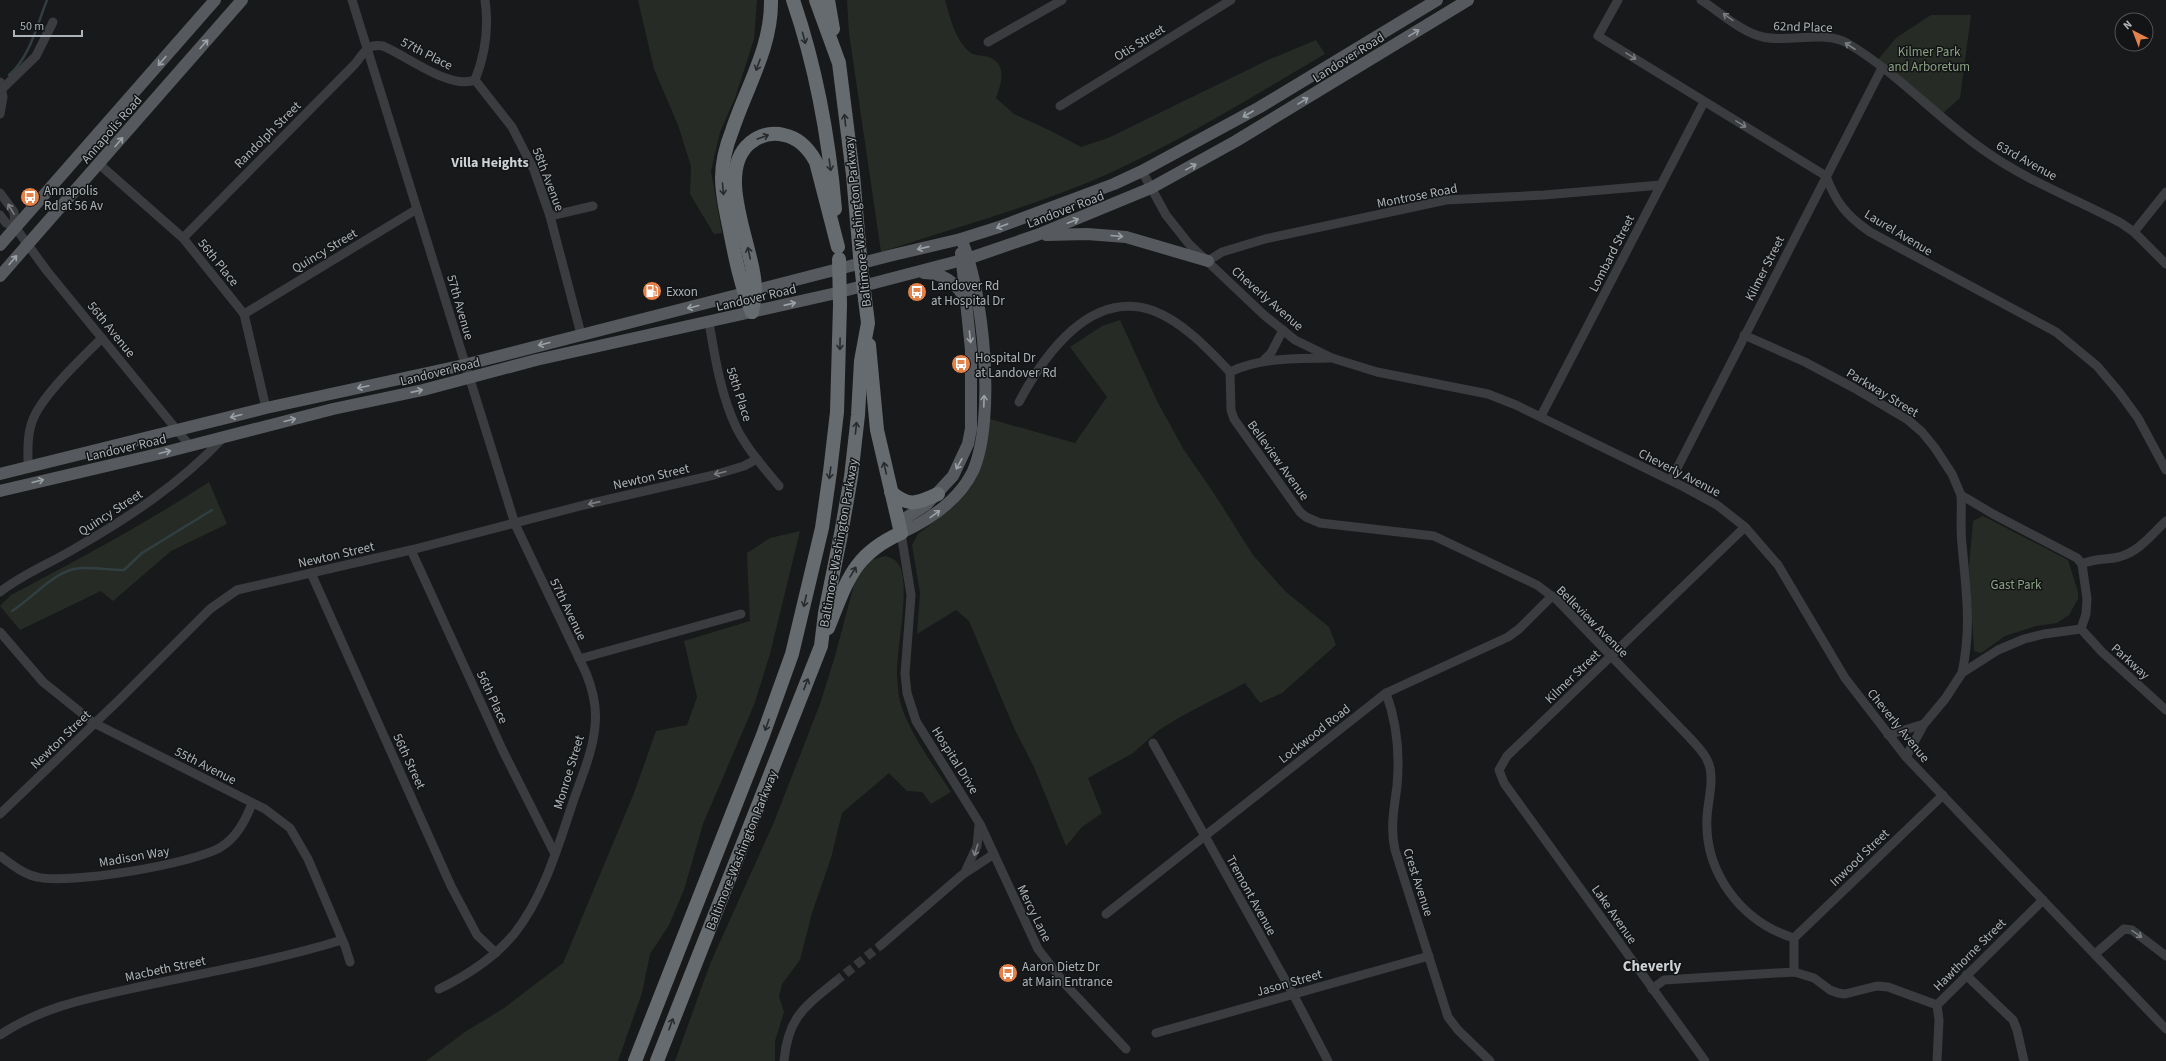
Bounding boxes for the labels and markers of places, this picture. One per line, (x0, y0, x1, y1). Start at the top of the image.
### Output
place label: Annapolis Rd at 56 Av (44, 182, 103, 215)
bus stop icon: Annapolis Rd at 56 Av (19, 186, 41, 208)
place label: Landover Rd at Hospital Dr (931, 277, 1005, 310)
fuel station icon: Exxon (641, 280, 663, 302)
bus stop icon: Landover Rd at Hospital Dr (906, 281, 928, 303)
place label: Exxon (666, 283, 698, 301)
place label: Hospital Dr at Landover Rd (975, 349, 1057, 382)
bus stop icon: Hospital Dr at Landover Rd (950, 353, 972, 375)
place label: Aaron Dietz Dr at Main Entrance (1022, 958, 1113, 991)
bus stop icon: Aaron Dietz Dr at Main Entrance (997, 962, 1019, 984)

